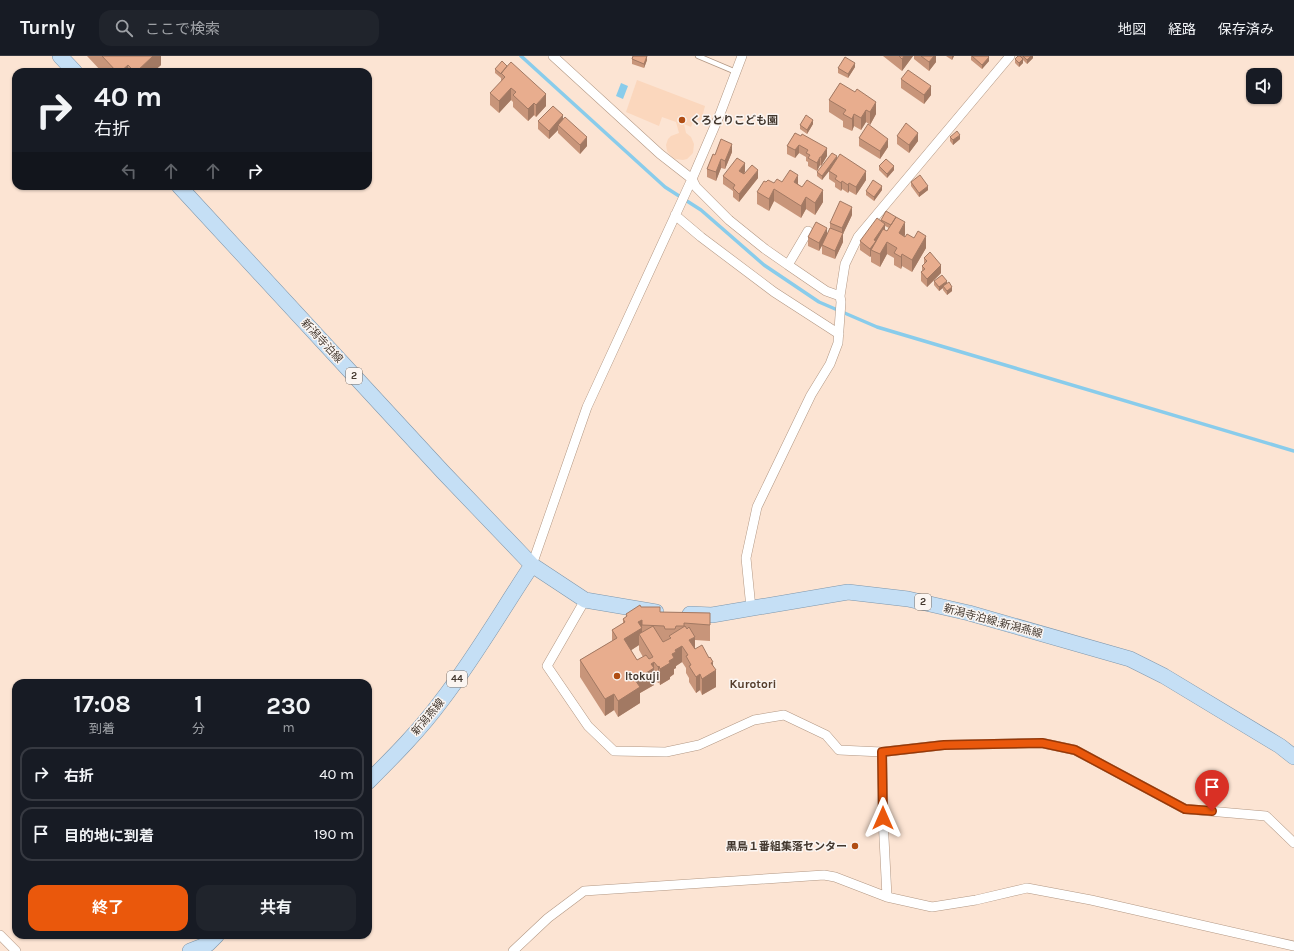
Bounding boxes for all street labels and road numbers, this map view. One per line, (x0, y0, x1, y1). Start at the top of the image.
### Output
street label: 新潟寺泊線 (298, 316, 346, 366)
road number: 2 (346, 368, 362, 384)
road number: 2 (915, 594, 931, 610)
street label: 新潟寺泊線;新潟燕線 (942, 602, 1044, 640)
road number: 44 (447, 671, 467, 687)
street label: 新潟燕線 (409, 696, 447, 738)

